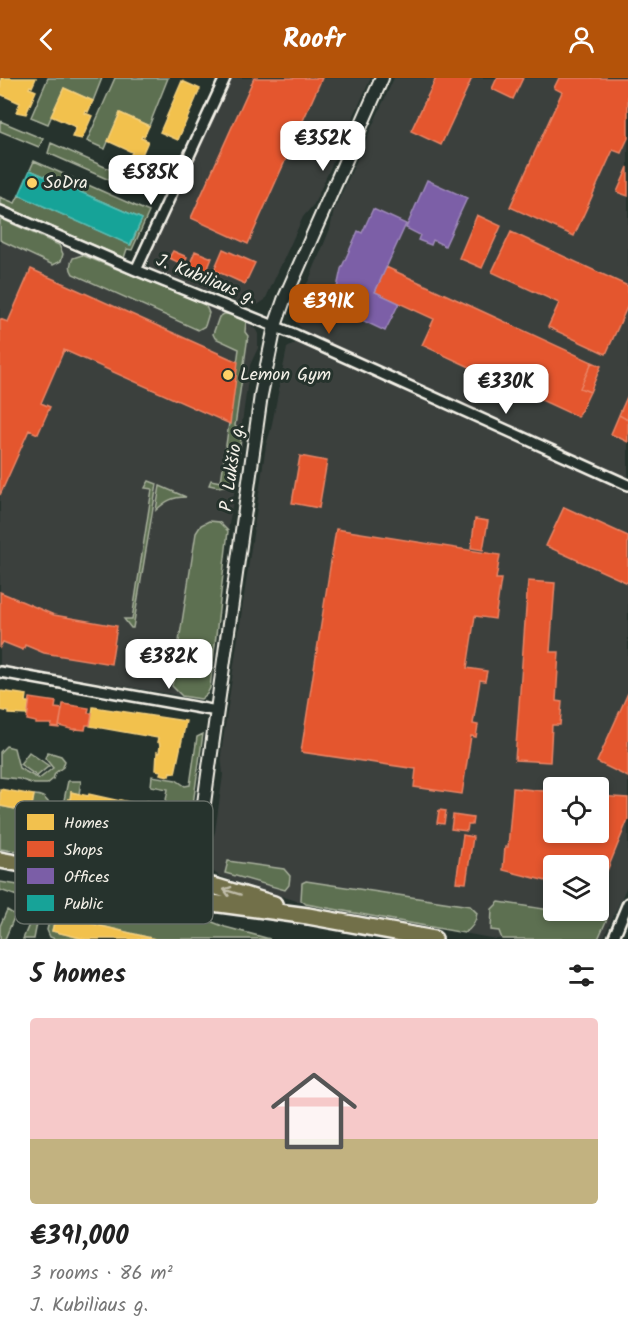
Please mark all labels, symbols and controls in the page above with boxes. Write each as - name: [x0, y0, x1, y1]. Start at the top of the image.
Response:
- text: Roofr: [283, 18, 345, 61]
- icon: back: [30, 23, 63, 56]
- icon: person: [565, 23, 598, 56]
- pin: €352K: [281, 121, 365, 172]
- text: €352K: [294, 124, 352, 156]
- pin: €585K: [109, 155, 193, 206]
- text: €585K: [123, 158, 179, 190]
- place label: SoDra: [44, 169, 88, 198]
- marker: SoDra: [25, 176, 39, 190]
- street label: J. Kubiliaus g.: [151, 247, 261, 313]
- pin: €391K: [287, 284, 371, 335]
- text: €391K: [303, 287, 355, 319]
- place label: Lemon Gym: [240, 361, 331, 390]
- pin: €330K: [464, 364, 548, 415]
- text: €330K: [478, 367, 534, 399]
- marker: Lemon Gym: [221, 368, 235, 382]
- street label: P. Lukšio g.: [212, 422, 254, 514]
- pin: €382K: [127, 639, 211, 690]
- text: €382K: [139, 642, 199, 674]
- map controls: [543, 777, 609, 921]
- button: locate: [543, 777, 609, 843]
- legend: [15, 801, 213, 924]
- text: Homes: [64, 811, 109, 836]
- text: Shops: [64, 838, 103, 863]
- button: layers: [543, 855, 609, 921]
- text: Offices: [64, 865, 110, 890]
- one-way arrow: [223, 886, 242, 897]
- text: Public: [64, 892, 104, 917]
- text: 5 homes: [30, 954, 126, 996]
- icon: filters: [565, 959, 598, 992]
- icon: home: [260, 1057, 368, 1165]
- text: €391,000: [30, 1216, 129, 1258]
- text: 3 rooms · 86 m²: [30, 1258, 173, 1290]
- text: J. Kubiliaus g.: [30, 1290, 148, 1322]

